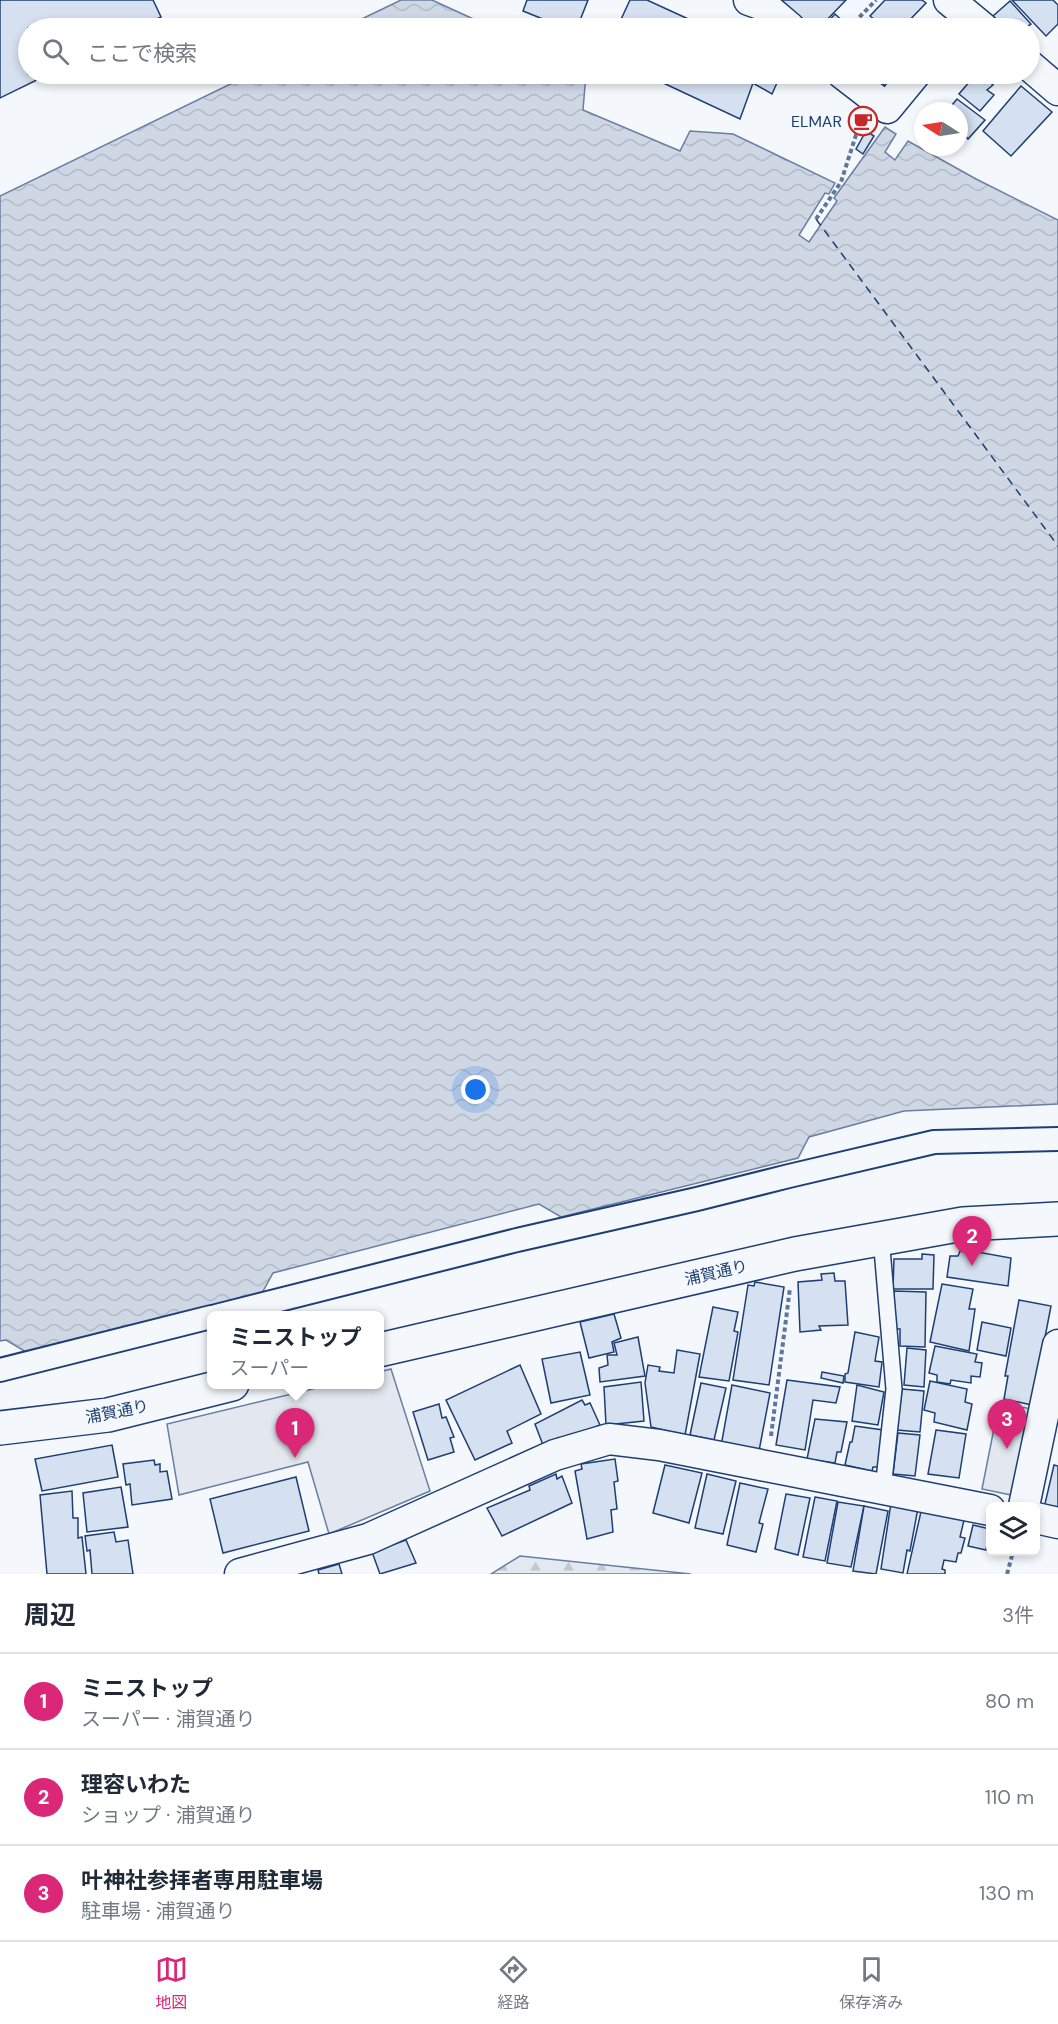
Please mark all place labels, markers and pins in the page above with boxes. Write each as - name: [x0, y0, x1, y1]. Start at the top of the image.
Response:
- cafe icon: ELMAR: [847, 105, 879, 137]
- place label: ELMAR: [791, 111, 842, 132]
- pin: 2: [952, 1216, 992, 1266]
- pin: 3: [988, 1400, 1026, 1449]
- pin: 1: [276, 1408, 314, 1458]

